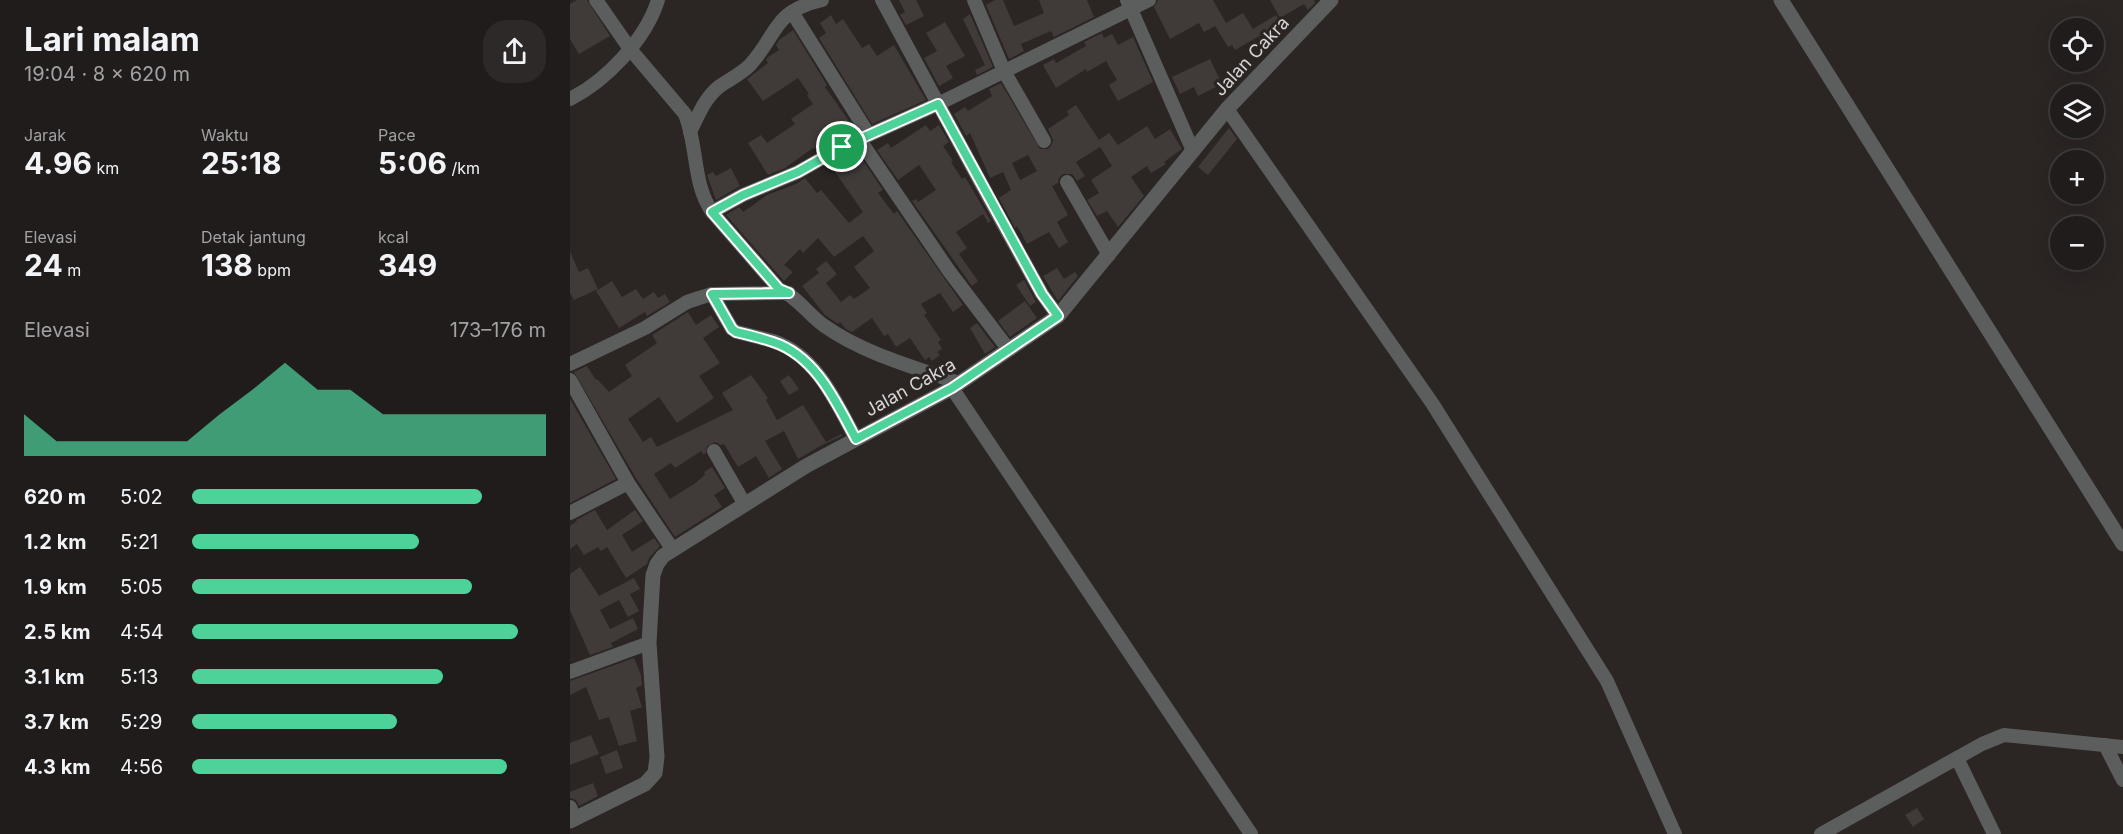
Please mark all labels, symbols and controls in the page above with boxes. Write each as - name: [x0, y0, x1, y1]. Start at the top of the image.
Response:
- street label: Jalan Cakra: [1209, 12, 1293, 100]
- map controls: [2050, 18, 2104, 270]
- button: locate: [2050, 18, 2104, 72]
- text: Lari malam: [24, 19, 200, 59]
- button: share: [483, 20, 546, 83]
- text: 19:04 · 8 × 620 m: [24, 62, 190, 86]
- button: layers: [2050, 84, 2104, 138]
- pin: [816, 121, 867, 172]
- text: Jarak: [24, 125, 66, 145]
- text: Waktu: [201, 125, 248, 145]
- text: Pace: [378, 125, 416, 145]
- icon: arrive: [825, 130, 858, 163]
- text: 4.96: [24, 145, 92, 181]
- text: 25:18: [201, 145, 282, 181]
- text: 5:06: [378, 145, 447, 181]
- button: +: [2050, 150, 2104, 204]
- text: km: [92, 158, 119, 178]
- text: /km: [447, 158, 480, 178]
- button: −: [2050, 216, 2104, 270]
- text: Elevasi: [24, 227, 77, 247]
- text: Detak jantung: [201, 227, 306, 247]
- text: kcal: [378, 227, 409, 247]
- text: 24: [24, 247, 63, 283]
- text: 138: [201, 247, 253, 283]
- text: 349: [378, 247, 437, 283]
- text: m: [63, 260, 81, 280]
- text: bpm: [253, 260, 291, 280]
- text: Elevasi: [24, 318, 90, 342]
- text: 173–176 m: [450, 318, 546, 342]
- street label: Jalan Cakra: [861, 353, 959, 421]
- text: 620 m: [24, 485, 86, 509]
- text: 5:02: [120, 485, 163, 509]
- text: 1.2 km: [24, 530, 87, 554]
- text: 5:21: [120, 530, 158, 554]
- text: 1.9 km: [24, 575, 87, 599]
- text: 5:05: [120, 575, 163, 599]
- text: 2.5 km: [24, 620, 91, 644]
- text: 4:54: [120, 620, 164, 644]
- text: 3.1 km: [24, 665, 85, 689]
- text: 5:13: [120, 665, 158, 689]
- text: 3.7 km: [24, 710, 89, 734]
- text: 5:29: [120, 710, 163, 734]
- text: 4.3 km: [24, 755, 91, 779]
- text: 4:56: [120, 755, 163, 779]

